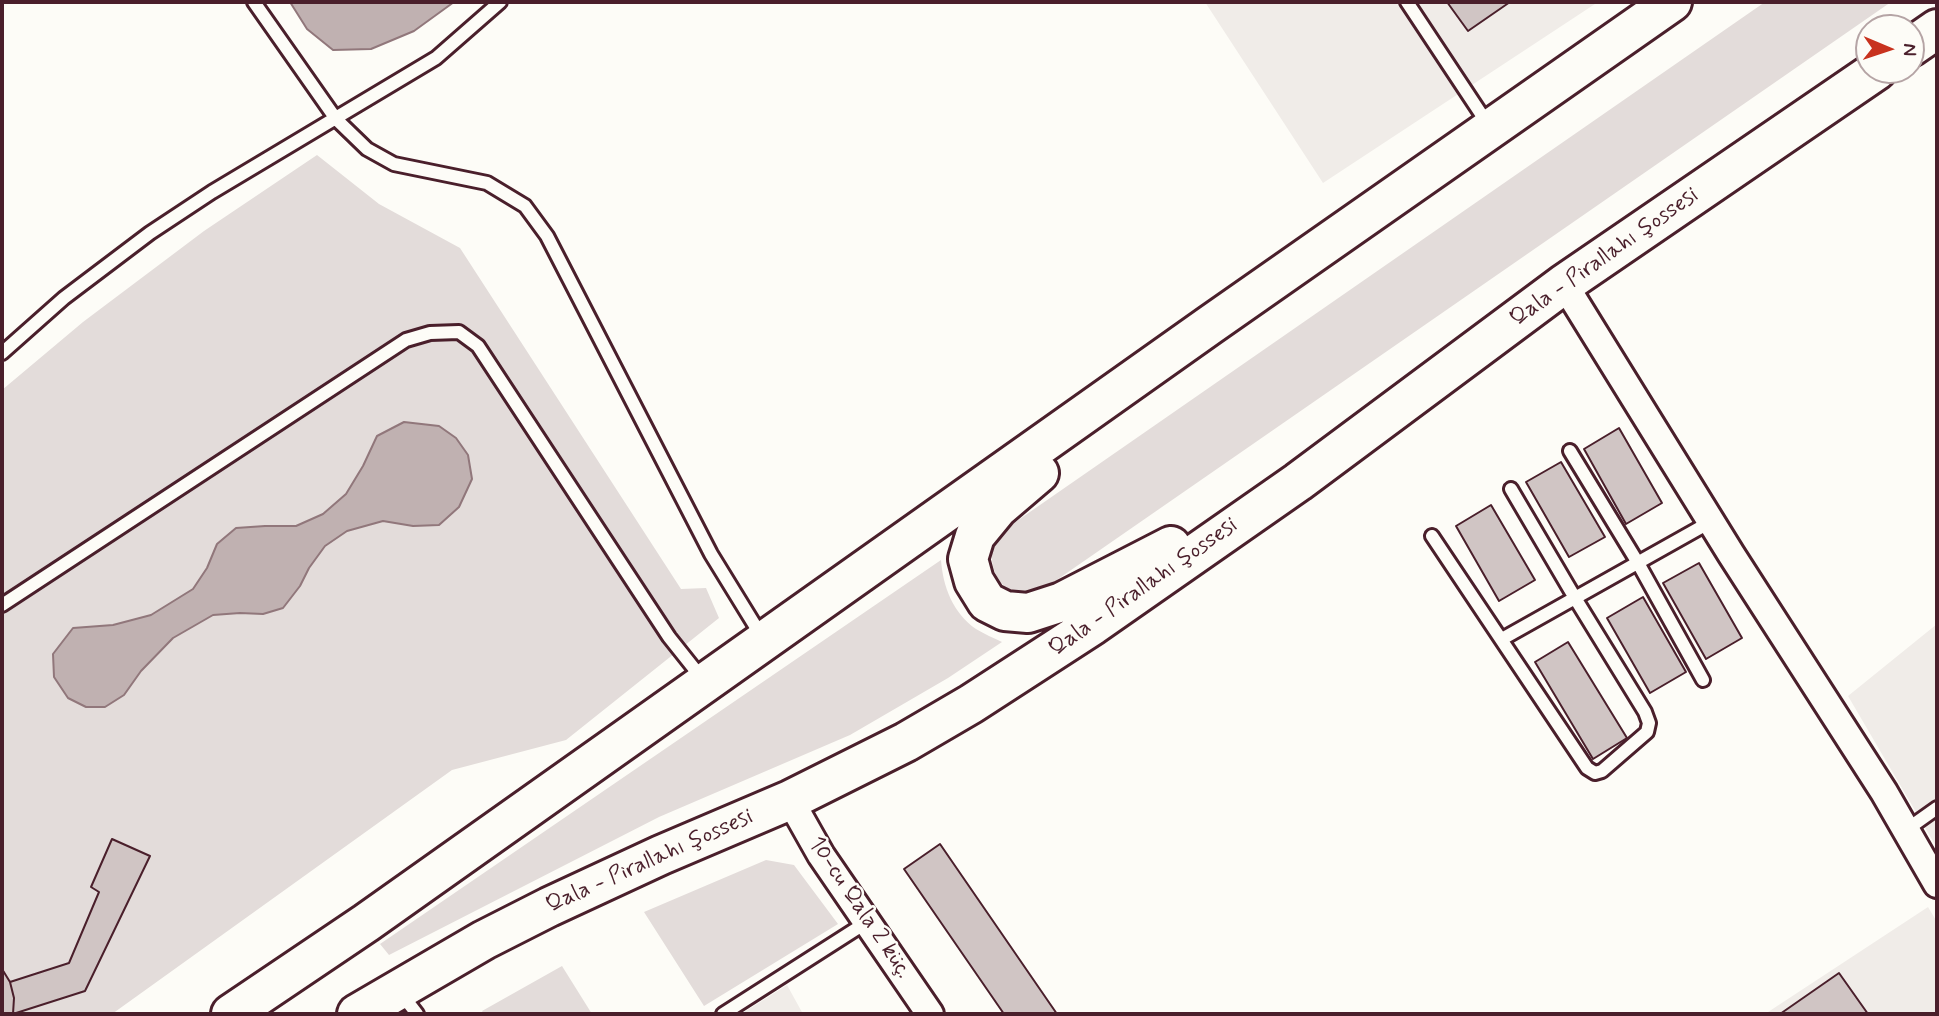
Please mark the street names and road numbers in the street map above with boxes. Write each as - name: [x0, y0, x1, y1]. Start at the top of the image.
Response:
- street label: Qala - Pirallahı şossesi: [1505, 183, 1705, 333]
- street label: Qala - Pirallahı şossesi: [1044, 513, 1244, 663]
- street label: Qala - Pirallahı şossesi: [542, 804, 758, 920]
- street label: 10-cu Qala 2 küç.: [801, 832, 917, 984]

